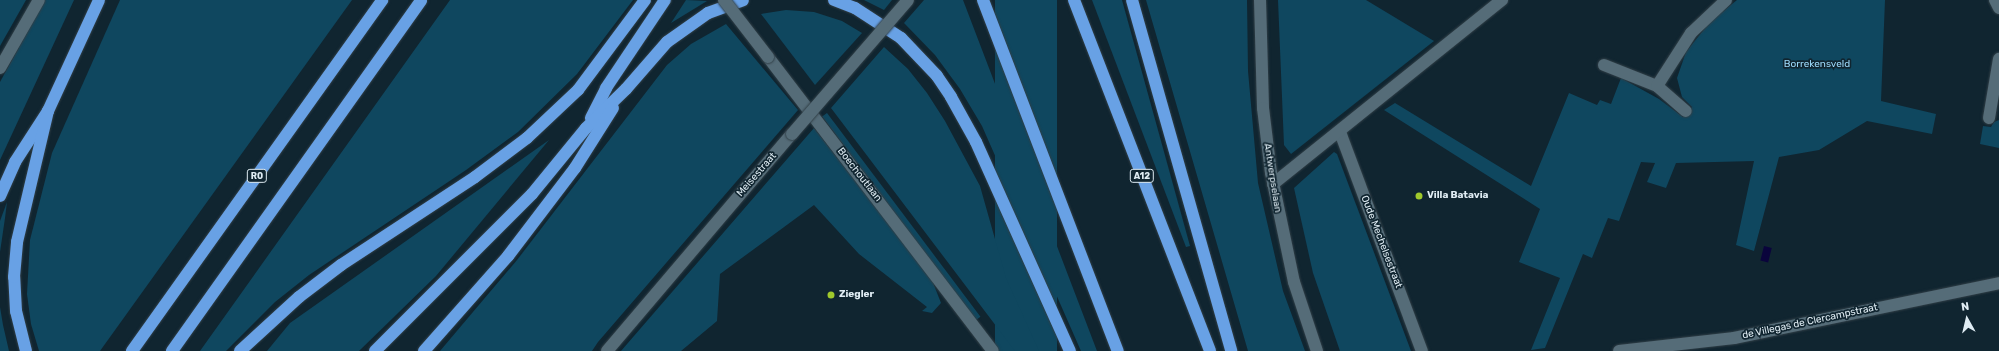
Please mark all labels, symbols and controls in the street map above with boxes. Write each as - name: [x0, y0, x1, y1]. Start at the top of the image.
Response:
- park label: Borrekensveld: [1784, 59, 1850, 71]
- street label: Antwerpselaan: [1261, 142, 1283, 214]
- street label: Boechoutlaan: [834, 146, 884, 204]
- street label: Meisestraat: [735, 151, 779, 199]
- road number: R0: [246, 169, 268, 183]
- road number: A12: [1129, 169, 1155, 183]
- place label: Villa Batavia: [1427, 190, 1488, 202]
- marker: Villa Batavia: [1414, 191, 1424, 201]
- street label: Oude Mechelsestraat: [1358, 194, 1404, 290]
- place label: Ziegler: [839, 289, 874, 301]
- marker: Ziegler: [826, 290, 836, 300]
- north arrow: [1947, 299, 1987, 339]
- text: N: [1960, 300, 1970, 314]
- street label: de Villegas de Clercampstraat: [1741, 302, 1879, 342]

